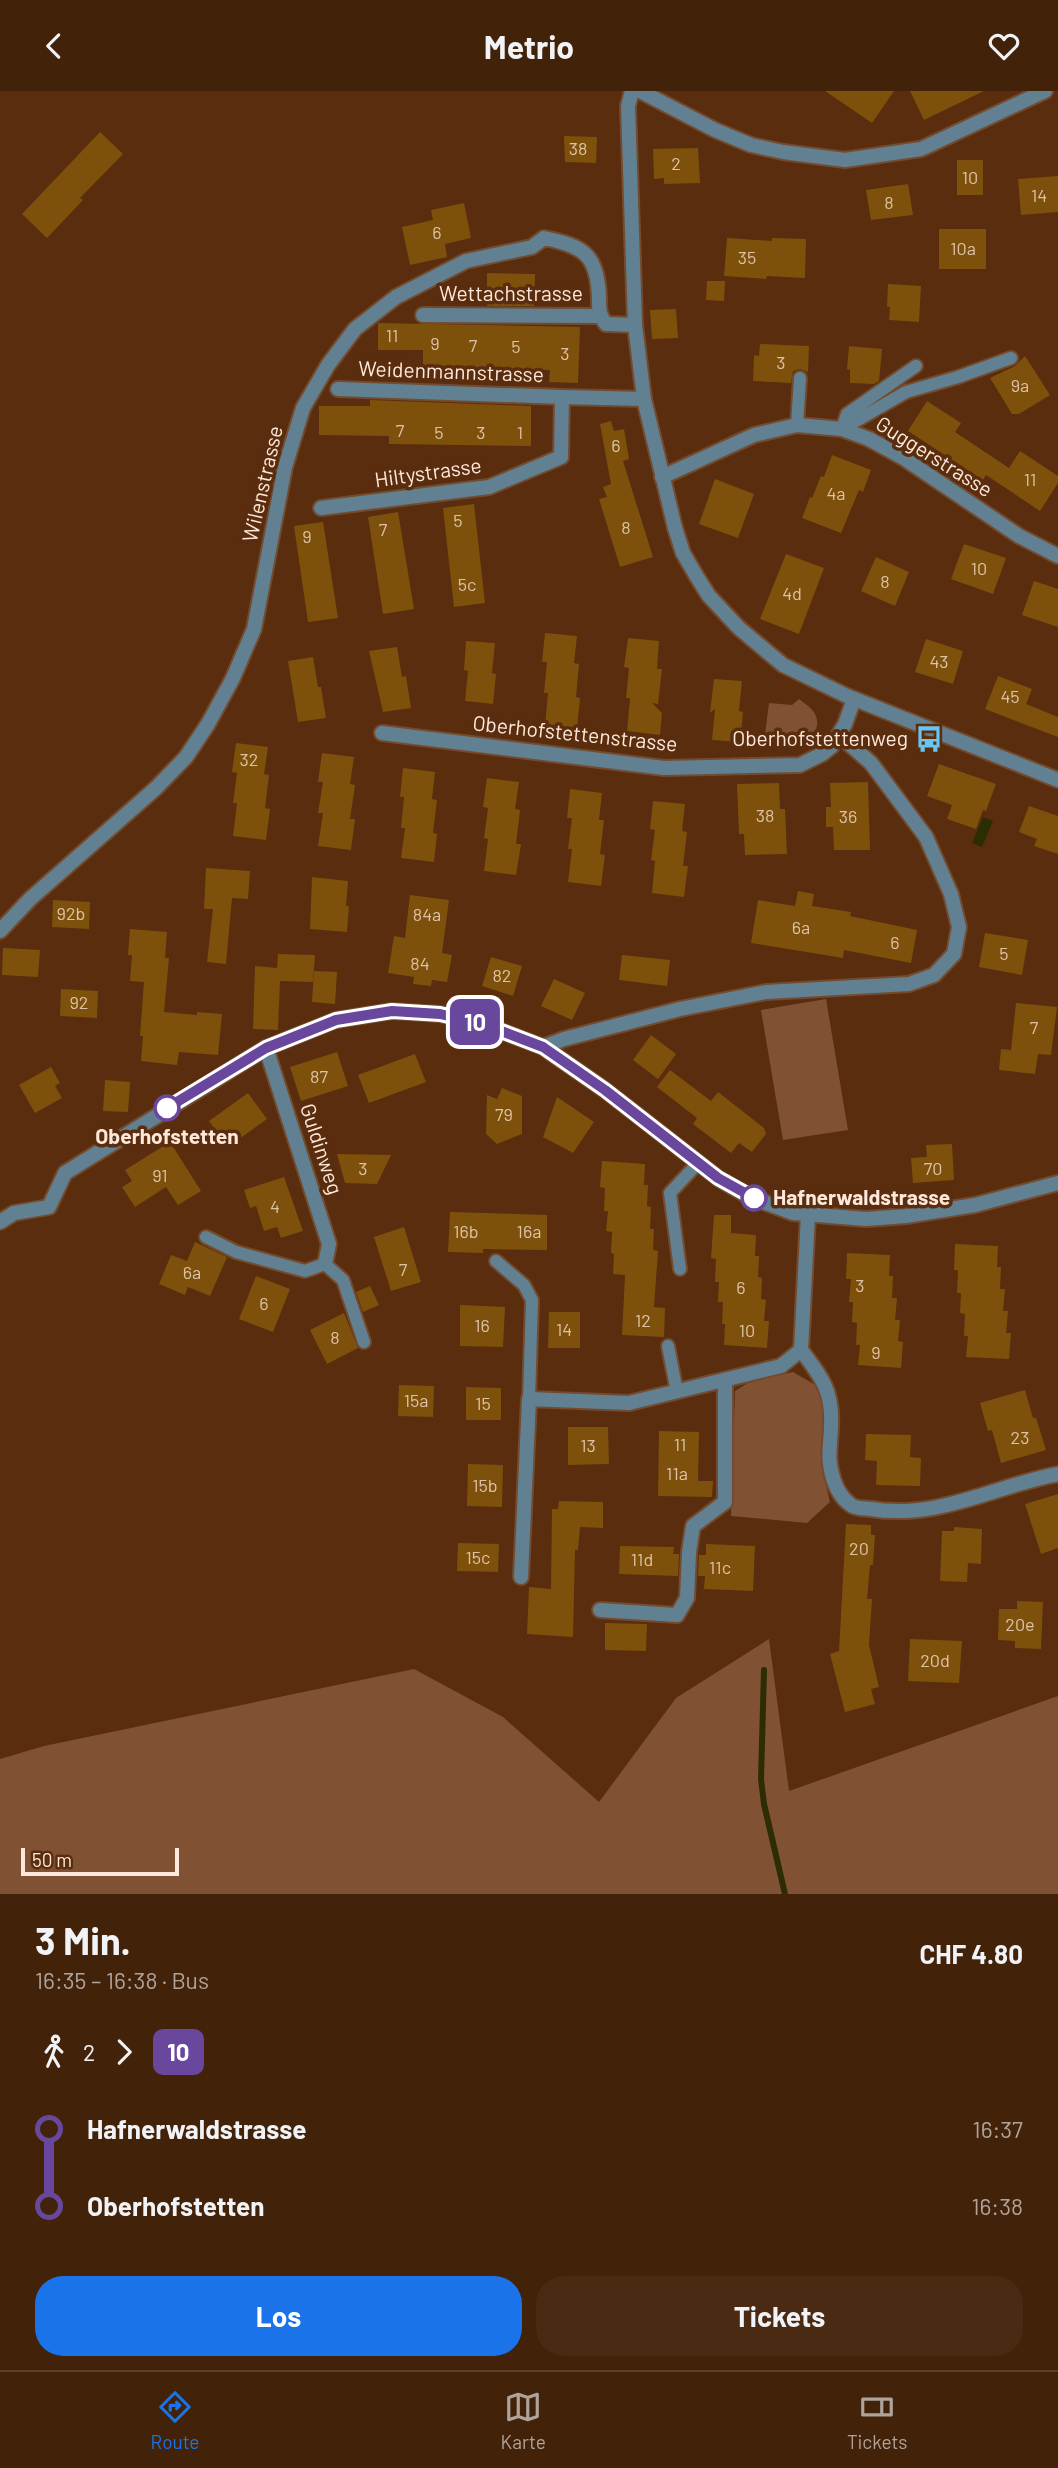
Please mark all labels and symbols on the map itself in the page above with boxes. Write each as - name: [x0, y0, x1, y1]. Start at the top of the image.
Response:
- house number: 38: [569, 137, 587, 159]
- house number: 2: [671, 152, 681, 174]
- house number: 10: [962, 166, 978, 188]
- house number: 14: [1031, 184, 1047, 206]
- house number: 8: [884, 191, 894, 213]
- house number: 6: [432, 221, 442, 243]
- house number: 10a: [950, 237, 976, 259]
- house number: 35: [738, 246, 756, 268]
- street label: Wettachstrasse: [439, 280, 583, 305]
- house number: 11: [386, 324, 398, 346]
- house number: 9: [430, 332, 440, 354]
- house number: 7: [469, 334, 478, 356]
- house number: 5: [511, 335, 521, 357]
- house number: 3: [560, 342, 570, 364]
- house number: 3: [776, 351, 786, 373]
- street label: Weidenmannstrasse: [358, 355, 544, 386]
- house number: 9a: [1011, 374, 1029, 396]
- street label: Guggerstrasse: [872, 410, 998, 501]
- house number: 7: [396, 419, 405, 441]
- house number: 5: [434, 421, 444, 443]
- house number: 3: [476, 421, 486, 443]
- house number: 1: [517, 421, 523, 443]
- street label: Wilenstrasse: [236, 423, 287, 544]
- house number: 6: [611, 434, 621, 456]
- street label: Hiltystrasse: [373, 452, 483, 491]
- house number: 11: [1024, 468, 1036, 490]
- house number: 4a: [826, 482, 846, 504]
- house number: 5: [453, 509, 463, 531]
- house number: 8: [621, 516, 631, 538]
- house number: 7: [379, 518, 388, 540]
- house number: 9: [302, 525, 312, 547]
- house number: 10: [971, 557, 987, 579]
- house number: 8: [880, 570, 890, 592]
- house number: 5c: [458, 573, 476, 595]
- house number: 4d: [782, 582, 802, 604]
- house number: 43: [929, 650, 949, 672]
- house number: 45: [1000, 685, 1020, 707]
- street label: Oberhofstettenstrasse: [471, 709, 679, 756]
- bus stop icon: Oberhofstettenweg: [914, 724, 944, 754]
- place label: Oberhofstettenweg: [732, 725, 908, 750]
- house number: 32: [240, 748, 258, 770]
- house number: 38: [756, 804, 774, 826]
- house number: 36: [839, 805, 857, 827]
- house number: 92b: [57, 902, 85, 924]
- house number: 84a: [413, 903, 441, 925]
- house number: 6a: [792, 916, 810, 938]
- house number: 6: [890, 931, 900, 953]
- house number: 5: [999, 942, 1009, 964]
- house number: 84: [410, 952, 430, 974]
- house number: 82: [492, 964, 512, 986]
- house number: 92: [69, 991, 89, 1013]
- line badge: 10: [444, 999, 506, 1045]
- house number: 7: [1030, 1016, 1039, 1038]
- house number: 87: [310, 1065, 328, 1087]
- marker: Oberhofstetten: [154, 1095, 180, 1121]
- street label: Guldinweg: [296, 1100, 349, 1197]
- house number: 79: [495, 1103, 513, 1125]
- place label: Oberhofstetten: [95, 1123, 239, 1148]
- house number: 3: [358, 1157, 368, 1179]
- house number: 70: [924, 1157, 942, 1179]
- house number: 91: [152, 1164, 168, 1186]
- place label: Hafnerwaldstrasse: [773, 1184, 950, 1209]
- marker: Hafnerwaldstrasse: [741, 1185, 767, 1211]
- house number: 4: [270, 1195, 280, 1217]
- house number: 16b: [453, 1220, 479, 1242]
- house number: 16a: [517, 1220, 541, 1242]
- house number: 7: [399, 1258, 408, 1280]
- house number: 6a: [183, 1261, 201, 1283]
- house number: 3: [855, 1274, 865, 1296]
- house number: 6: [736, 1276, 746, 1298]
- house number: 6: [259, 1292, 269, 1314]
- house number: 12: [635, 1309, 651, 1331]
- house number: 16: [474, 1314, 490, 1336]
- house number: 14: [556, 1318, 572, 1340]
- house number: 10: [739, 1319, 755, 1341]
- house number: 8: [330, 1326, 340, 1348]
- house number: 9: [871, 1341, 881, 1363]
- house number: 15a: [404, 1389, 428, 1411]
- house number: 15: [475, 1392, 491, 1414]
- house number: 23: [1011, 1426, 1029, 1448]
- house number: 11: [674, 1433, 686, 1455]
- house number: 13: [580, 1434, 596, 1456]
- house number: 11a: [666, 1462, 688, 1484]
- house number: 15b: [472, 1474, 498, 1496]
- house number: 20: [849, 1537, 869, 1559]
- house number: 15c: [466, 1546, 490, 1568]
- house number: 11d: [631, 1548, 653, 1570]
- house number: 11c: [709, 1556, 731, 1578]
- house number: 20e: [1005, 1613, 1035, 1635]
- house number: 20d: [920, 1649, 950, 1671]
- scale bar: [21, 1845, 178, 1877]

